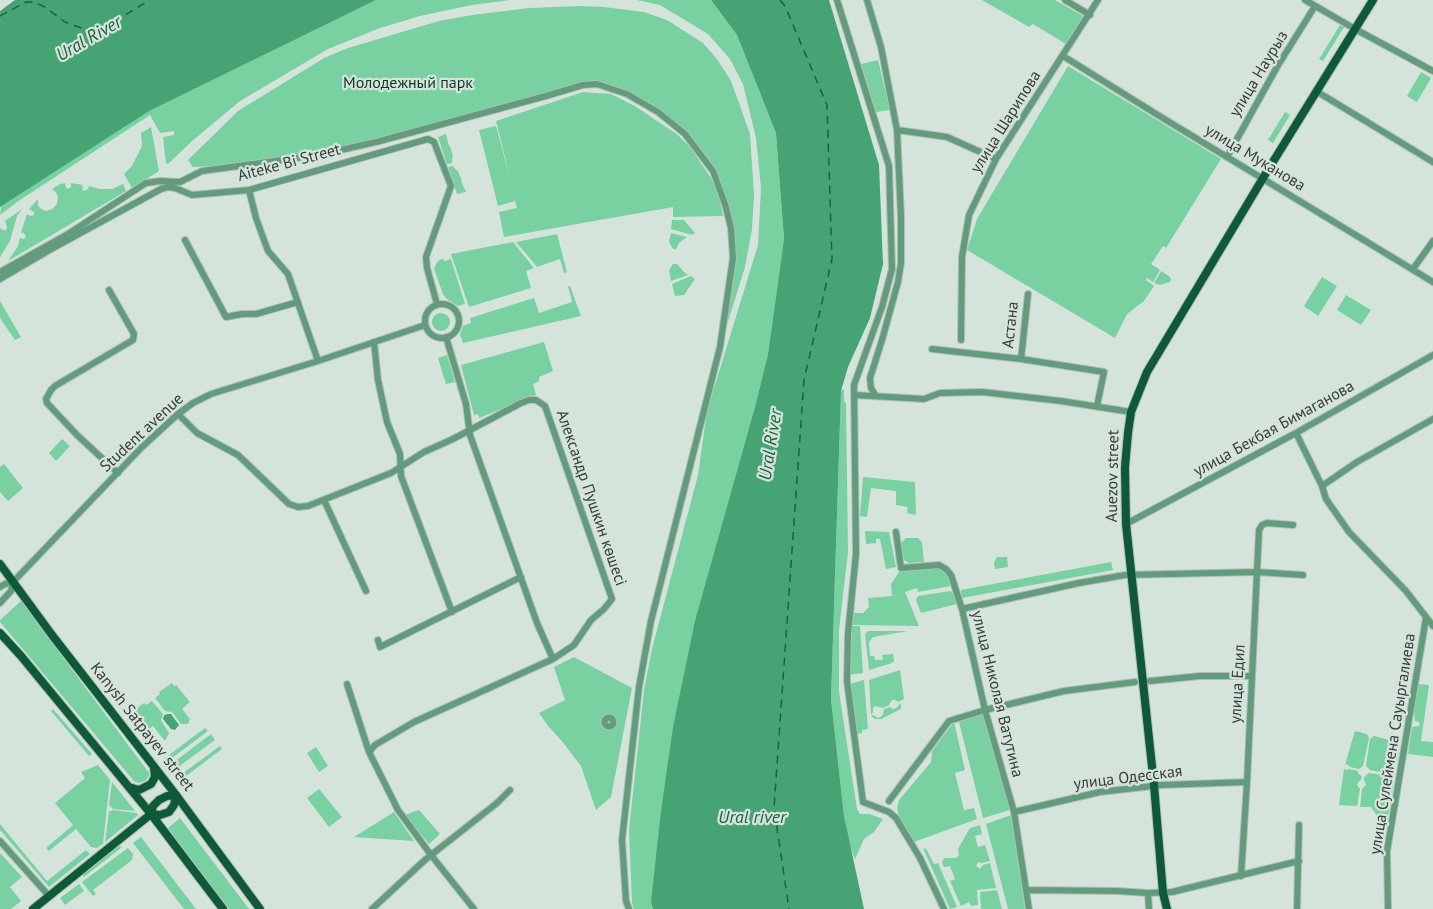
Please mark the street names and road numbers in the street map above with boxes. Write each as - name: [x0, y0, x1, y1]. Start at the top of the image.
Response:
- street label: улица Наурыз: [1226, 27, 1292, 121]
- street label: улица Шарипова: [967, 67, 1045, 177]
- street label: улица Муканова: [1201, 120, 1309, 196]
- street label: Aiteke Bi Street: [235, 140, 343, 186]
- street label: Астана: [999, 301, 1023, 349]
- street label: улица Бекбая Бимаганова: [1190, 377, 1358, 481]
- street label: Student avenue: [96, 390, 188, 476]
- street label: Александр Пушкин көшесі: [552, 408, 630, 588]
- street label: Auezov street: [1103, 430, 1123, 522]
- street label: улица Николая Ватутина: [967, 609, 1027, 779]
- street label: улица Сулеймена Сауыргалиева: [1366, 632, 1420, 856]
- street label: улица Едил: [1226, 644, 1250, 724]
- street label: Kanysh Satpayev street: [86, 659, 198, 795]
- street label: улица Одесская: [1073, 762, 1183, 794]

